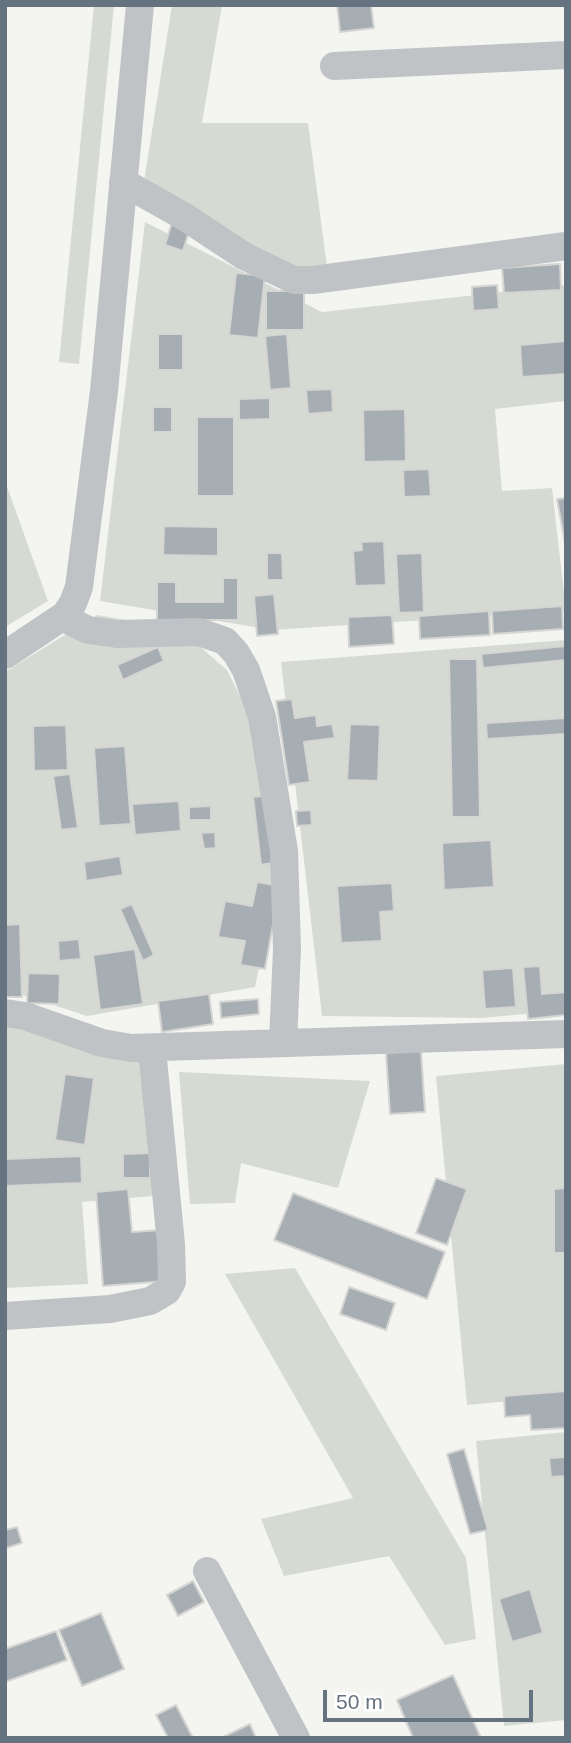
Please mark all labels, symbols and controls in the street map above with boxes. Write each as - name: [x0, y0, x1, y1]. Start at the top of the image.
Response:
- scale bar: [326, 1676, 536, 1720]
- text: 50 m: [336, 1690, 383, 1713]

